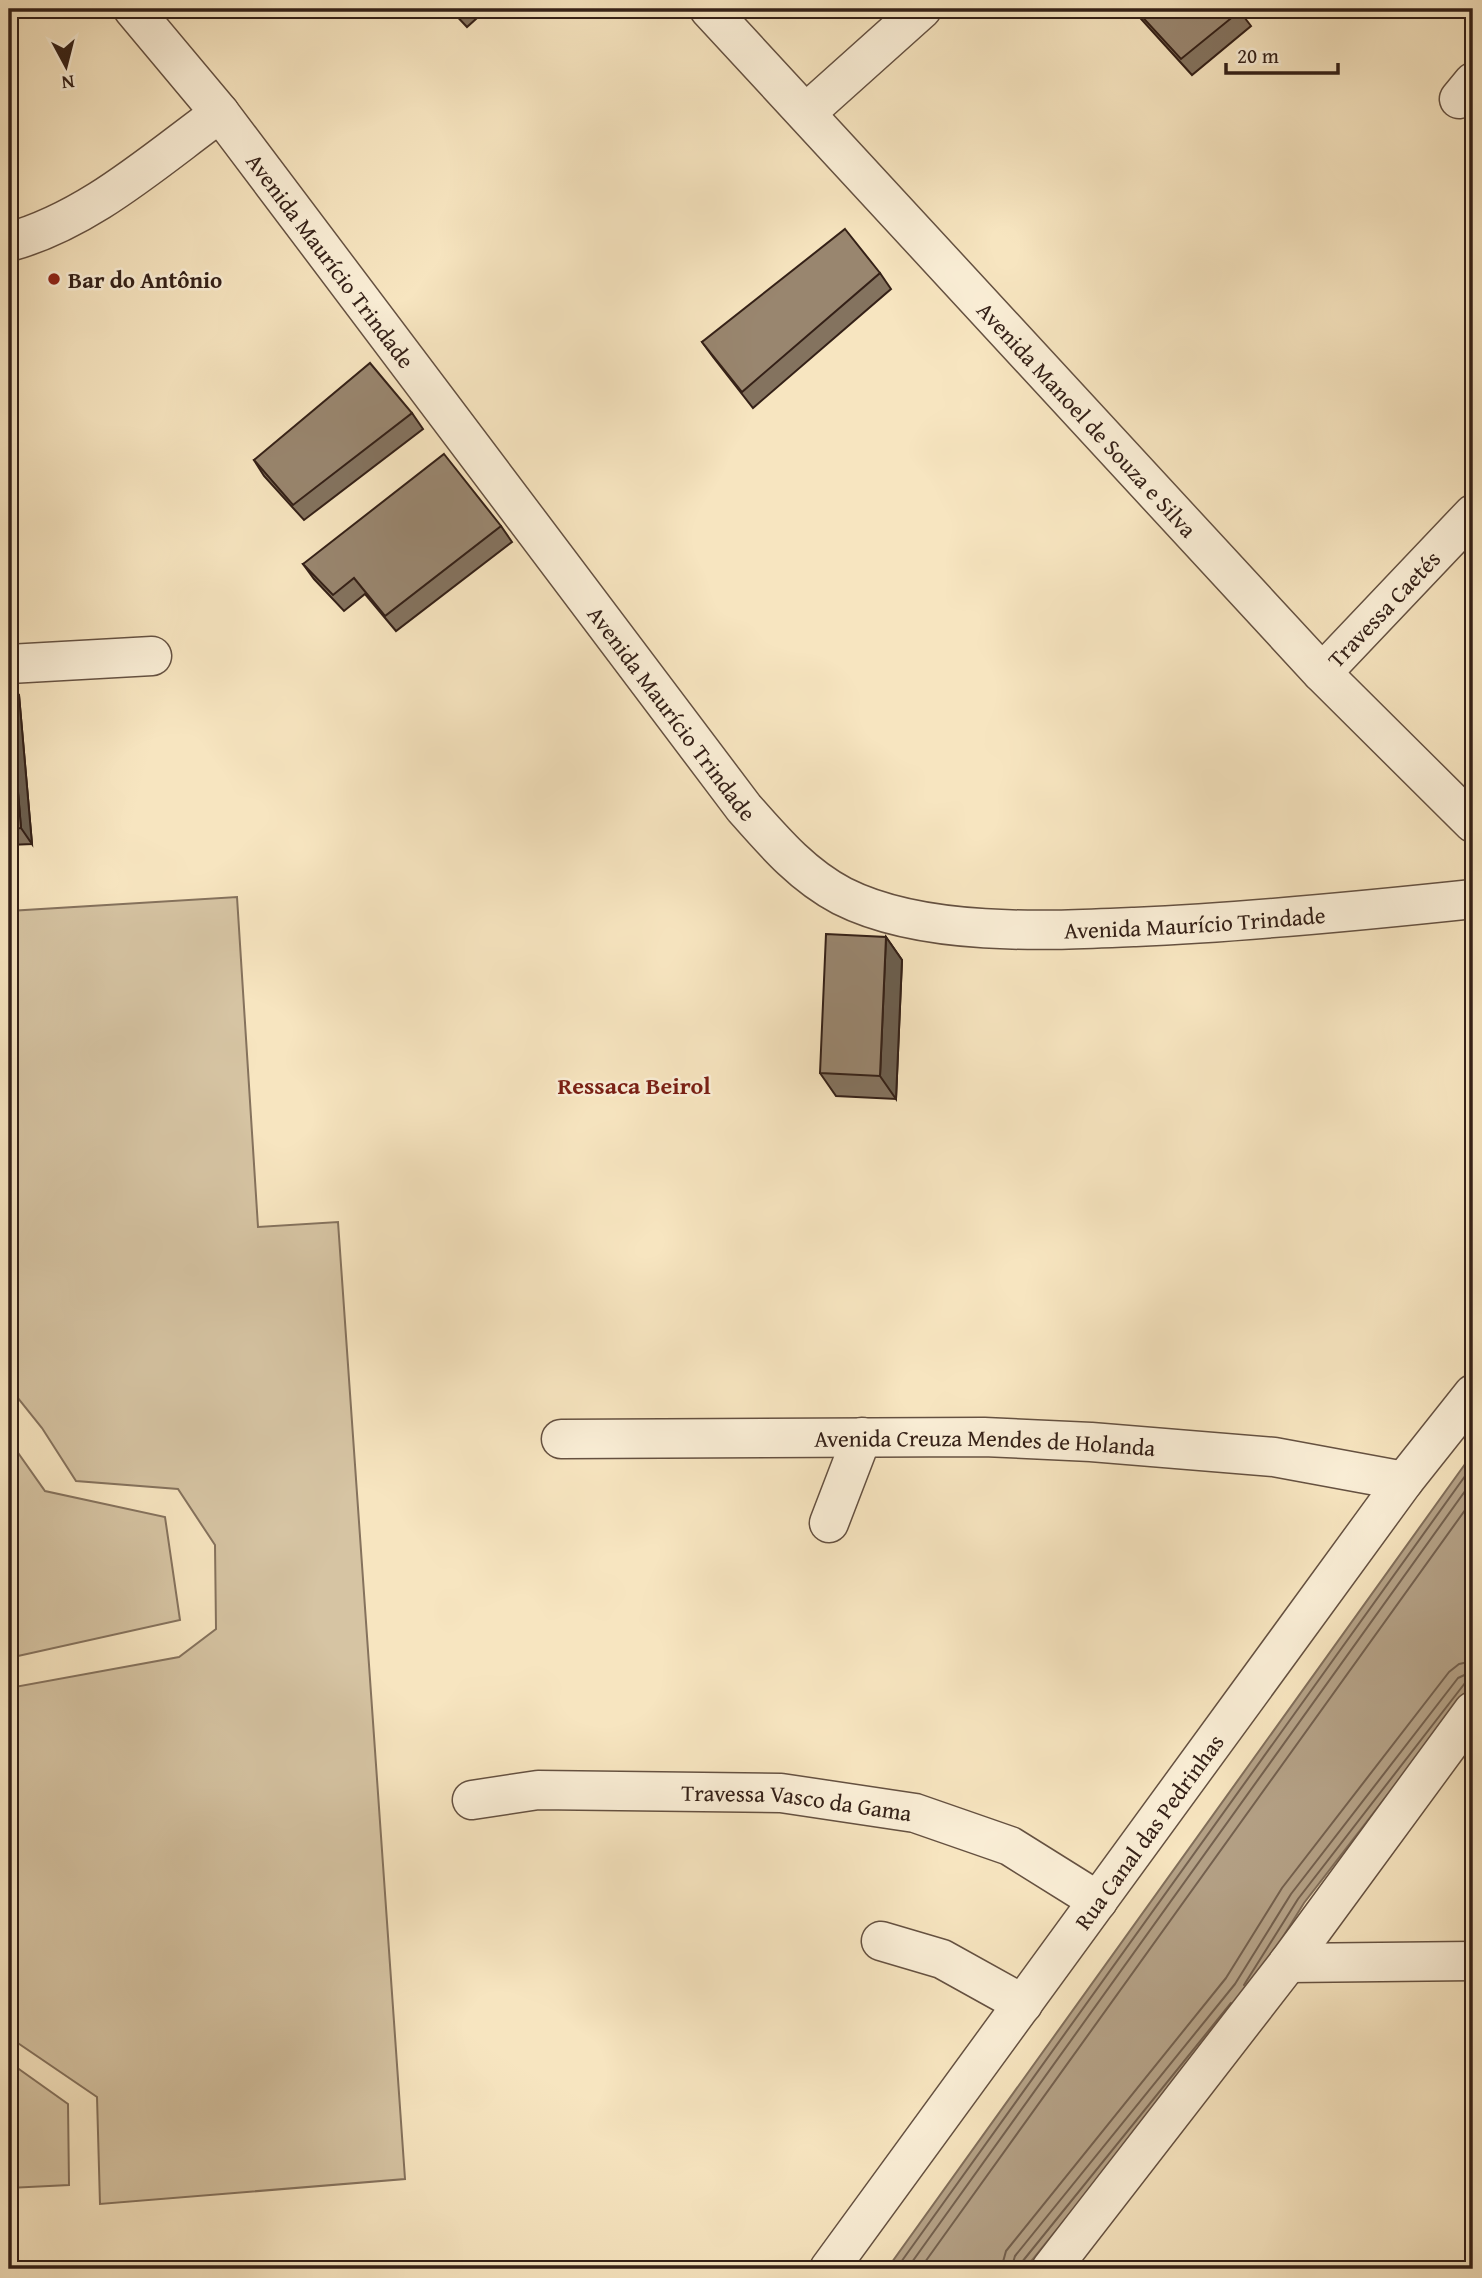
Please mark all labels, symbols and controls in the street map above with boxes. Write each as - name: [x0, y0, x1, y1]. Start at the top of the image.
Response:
- north arrow: [32, 32, 102, 102]
- scale bar: [1226, 32, 1338, 76]
- text: 20 m: [1237, 40, 1279, 71]
- text: N: [60, 68, 76, 98]
- street label: Avenida Maurício Trindade: [239, 146, 423, 375]
- place label: Bar do Antônio: [68, 263, 222, 296]
- marker: Bar do Antônio: [46, 271, 62, 287]
- street label: Avenida Manoel de Souza e Silva: [970, 294, 1205, 544]
- street label: Travessa Caetés: [1319, 542, 1447, 675]
- street label: Avenida Maurício Trindade: [580, 599, 764, 828]
- street label: Avenida Maurício Trindade: [1064, 897, 1327, 946]
- district label: Ressaca Beirol: [557, 1068, 711, 1103]
- street label: Avenida Creuza Mendes de Holanda: [814, 1420, 1157, 1464]
- street label: Rua Canal das Pedrinhas: [1066, 1727, 1231, 1936]
- street label: Travessa Vasco da Gama: [681, 1775, 914, 1829]

